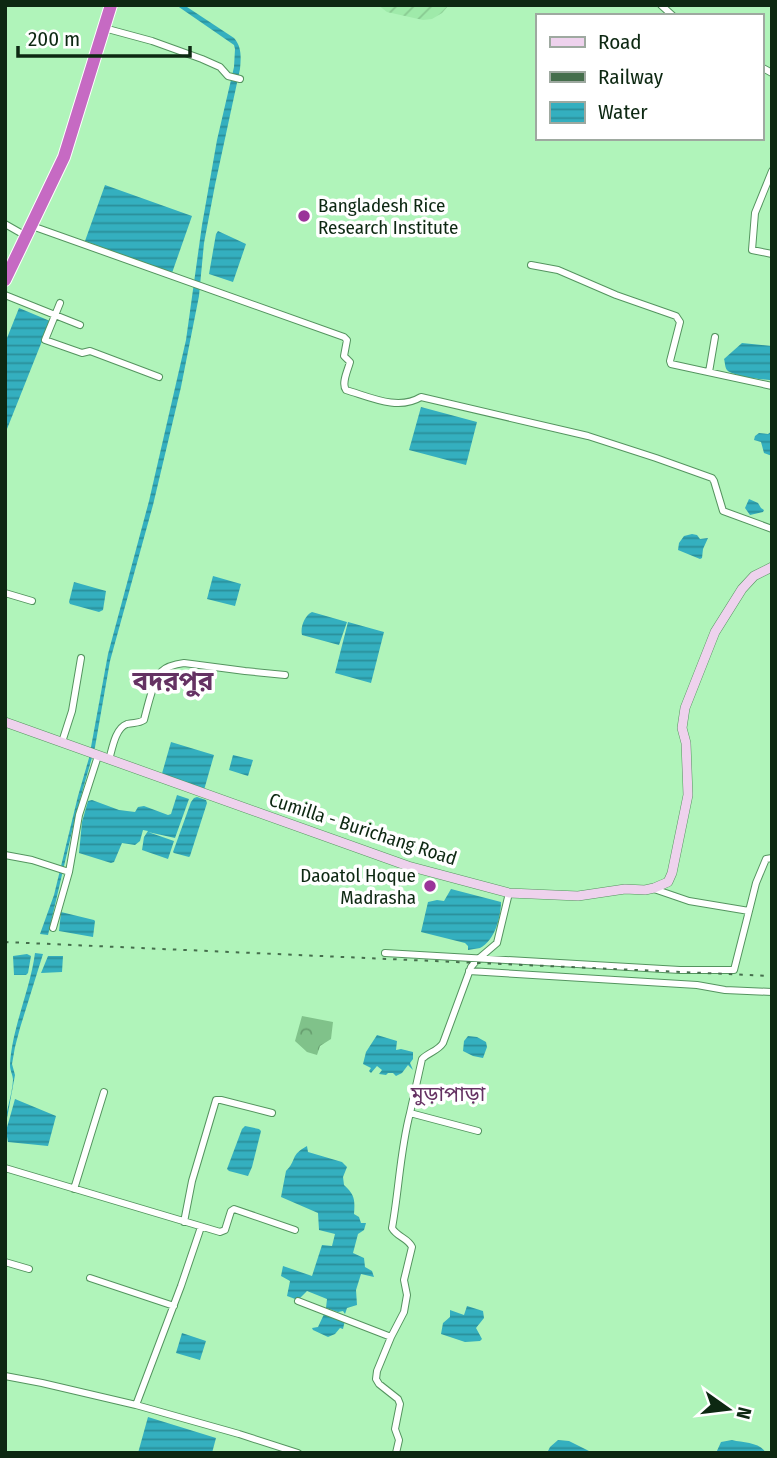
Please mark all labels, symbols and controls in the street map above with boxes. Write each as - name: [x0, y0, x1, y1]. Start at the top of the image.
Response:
- scale bar: [18, 14, 189, 58]
- legend: [536, 14, 763, 140]
- text: 200 m: [28, 26, 80, 52]
- text: Road: [598, 29, 642, 55]
- text: Railway: [598, 64, 664, 90]
- text: Water: [598, 99, 648, 125]
- place label: Bangladesh Rice Research Institute: [318, 194, 458, 239]
- marker: Bangladesh Rice Research Institute: [296, 208, 312, 224]
- district label: বদরপুর: [132, 666, 214, 698]
- street label: Cumilla - Burichang Road: [266, 788, 460, 870]
- place label: Daoatol Hoque Madrasha: [300, 864, 416, 909]
- marker: Daoatol Hoque Madrasha: [422, 878, 438, 894]
- district label: মুড়াপাড়া: [410, 1081, 486, 1107]
- north arrow: [693, 1374, 763, 1444]
- text: N: [731, 1405, 757, 1421]

